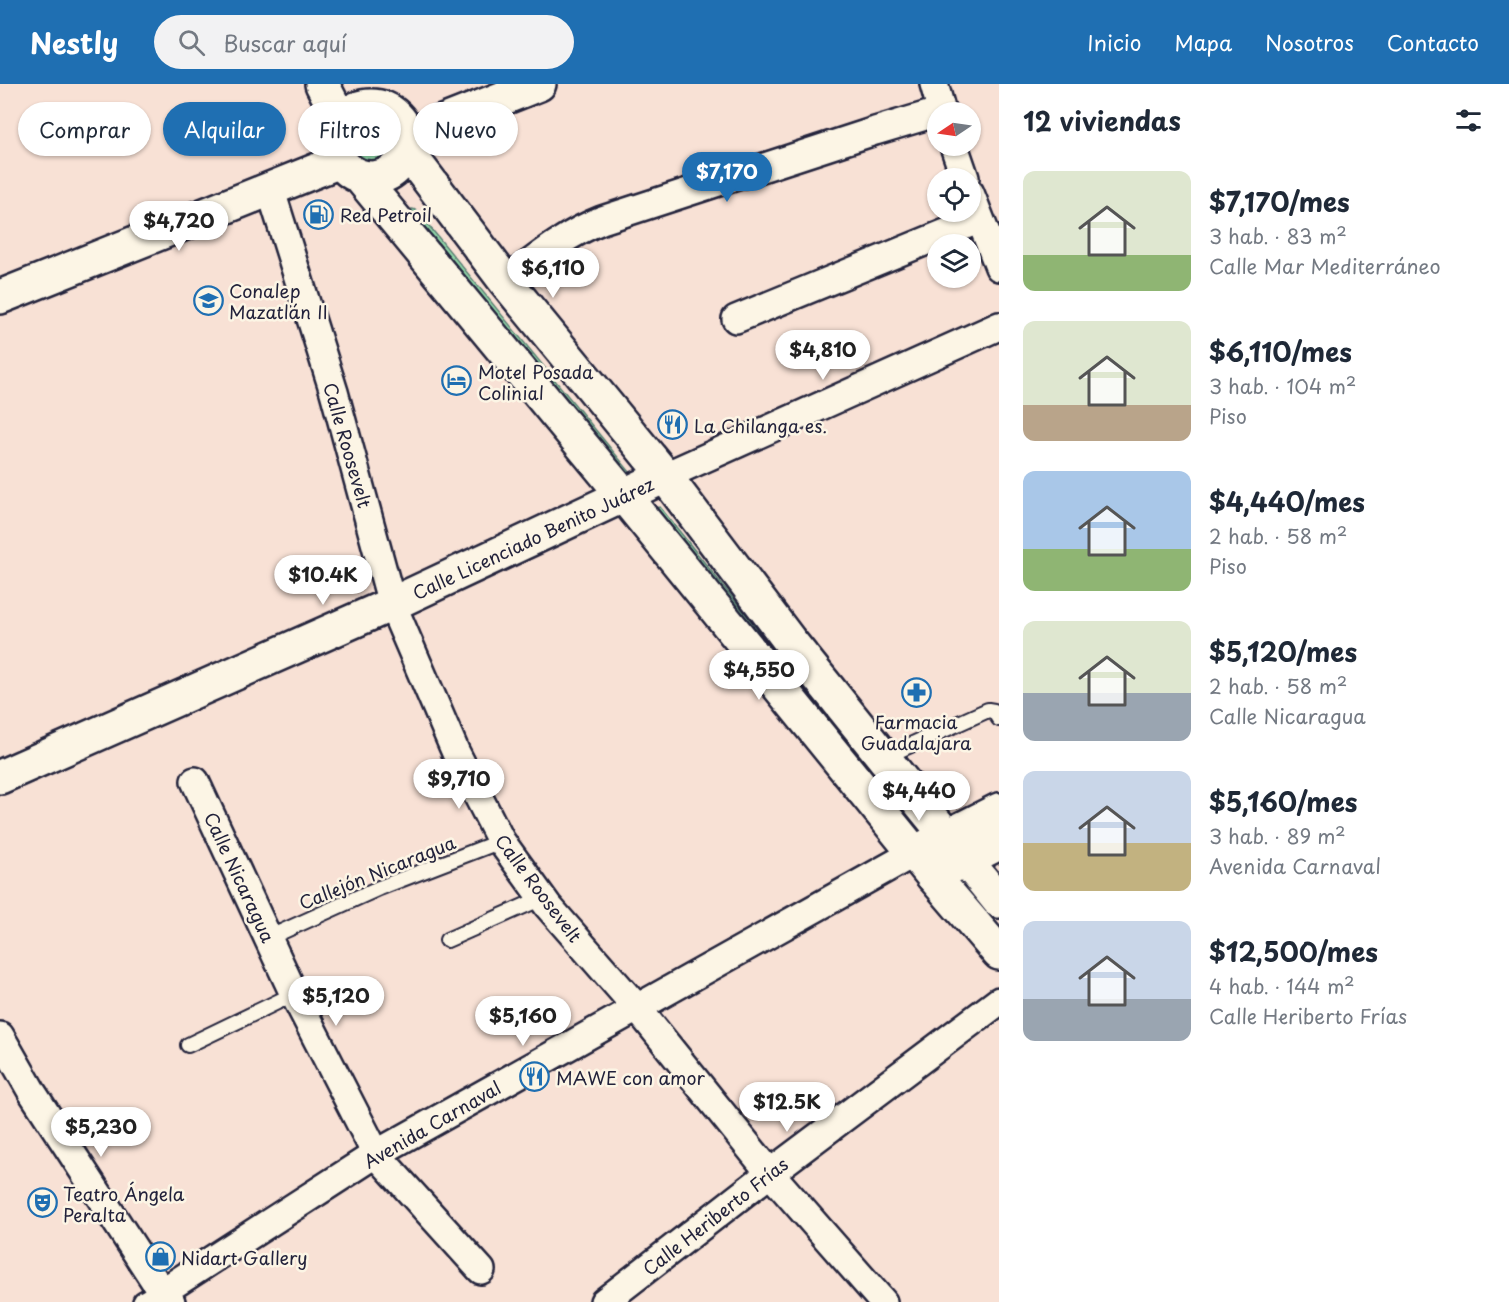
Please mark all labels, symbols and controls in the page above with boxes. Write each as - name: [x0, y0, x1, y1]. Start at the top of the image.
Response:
- search box: [154, 15, 574, 69]
- text: Nestly: [30, 21, 118, 64]
- icon: search: [175, 26, 208, 59]
- text: Buscar aquí: [223, 26, 347, 59]
- text: Inicio: [1087, 26, 1141, 58]
- text: Mapa: [1174, 26, 1232, 58]
- text: Nosotros: [1265, 26, 1354, 58]
- text: Contacto: [1387, 26, 1479, 58]
- text: 12 viviendas: [1023, 101, 1181, 140]
- chip: Comprar: [18, 102, 151, 156]
- chip: Alquilar: [163, 102, 286, 156]
- chip: Filtros: [298, 102, 401, 156]
- chip: Nuevo: [413, 102, 518, 156]
- north arrow: [927, 102, 981, 156]
- map controls: [927, 102, 981, 288]
- icon: filters: [1452, 104, 1485, 137]
- pin: $7,170: [678, 152, 776, 203]
- text: $7,170: [696, 156, 758, 186]
- button: locate: [927, 168, 981, 222]
- text: $7,170/mes: [1209, 182, 1350, 221]
- icon: home: [1071, 195, 1143, 267]
- fuel station icon: Red Petroil: [303, 198, 335, 230]
- pin: $4,720: [130, 201, 228, 252]
- place label: Red Petroil: [340, 201, 432, 228]
- text: $4,720: [143, 205, 215, 235]
- text: 3 hab. · 83 m²: [1209, 221, 1347, 251]
- button: layers: [927, 234, 981, 288]
- pin: $6,110: [504, 248, 602, 299]
- text: Calle Mar Mediterráneo: [1209, 251, 1441, 281]
- text: $6,110: [521, 252, 585, 282]
- place label: Conalep Mazatlán II: [229, 277, 328, 325]
- school or university icon: Conalep Mazatlán II: [192, 284, 224, 316]
- pin: $4,810: [774, 330, 872, 381]
- text: $6,110/mes: [1209, 332, 1352, 371]
- text: $4,810: [789, 334, 857, 364]
- icon: home: [1071, 345, 1143, 417]
- place label: Motel Posada Colinial: [478, 358, 594, 406]
- hotel icon: Motel Posada Colinial: [441, 365, 473, 397]
- text: 3 hab. · 104 m²: [1209, 371, 1356, 401]
- street label: Calle Roosevelt: [317, 379, 379, 511]
- text: Piso: [1209, 401, 1247, 431]
- restaurant icon: La Chilanga es.: [657, 409, 689, 441]
- place label: La Chilanga es.: [694, 412, 827, 439]
- street label: Calle Licenciado Benito Juárez: [408, 470, 659, 606]
- text: $4,440/mes: [1209, 482, 1365, 521]
- icon: home: [1071, 495, 1143, 567]
- text: 2 hab. · 58 m²: [1209, 521, 1347, 551]
- text: Piso: [1209, 551, 1247, 581]
- pin: $10.4K: [274, 555, 372, 606]
- text: $10.4K: [288, 559, 358, 589]
- text: $5,120/mes: [1209, 632, 1357, 671]
- icon: home: [1071, 645, 1143, 717]
- pin: $4,550: [710, 650, 808, 701]
- text: $4,550: [723, 654, 795, 684]
- text: 2 hab. · 58 m²: [1209, 671, 1347, 701]
- pharmacy icon: Farmacia Guadalajara: [900, 676, 932, 708]
- text: Calle Nicaragua: [1209, 701, 1366, 731]
- place label: Farmacia Guadalajara: [861, 708, 972, 756]
- pin: $9,710: [410, 759, 508, 810]
- text: $9,710: [427, 763, 491, 793]
- pin: $4,440: [870, 771, 968, 822]
- text: $4,440: [882, 775, 956, 805]
- text: $5,160/mes: [1209, 782, 1357, 821]
- icon: home: [1071, 795, 1143, 867]
- street label: Calle Nicaragua: [198, 807, 282, 947]
- text: 3 hab. · 89 m²: [1209, 821, 1346, 851]
- street label: Callejón Nicaragua: [295, 828, 460, 916]
- street label: Calle Roosevelt: [489, 828, 589, 948]
- text: Avenida Carnaval: [1209, 851, 1381, 881]
- text: $12,500/mes: [1209, 932, 1378, 971]
- icon: home: [1071, 945, 1143, 1017]
- text: 4 hab. · 144 m²: [1209, 971, 1355, 1001]
- pin: $5,120: [287, 976, 385, 1027]
- text: $5,120: [302, 980, 370, 1010]
- pin: $5,160: [474, 996, 572, 1047]
- text: $5,160: [489, 1000, 557, 1030]
- text: Calle Heriberto Frías: [1209, 1001, 1407, 1031]
- restaurant icon: MAWE con amor: [519, 1061, 551, 1093]
- place label: MAWE con amor: [556, 1064, 705, 1091]
- street label: Avenida Carnaval: [358, 1074, 506, 1174]
- pin: $12.5K: [738, 1082, 836, 1133]
- text: $12.5K: [753, 1086, 821, 1116]
- pin: $5,230: [52, 1107, 150, 1158]
- text: $5,230: [65, 1111, 137, 1141]
- street label: Calle Heriberto Frías: [636, 1150, 794, 1282]
- place label: Teatro Ángela Peralta: [63, 1180, 185, 1228]
- theatre icon: Teatro Ángela Peralta: [26, 1187, 58, 1219]
- shop icon: Nidart Gallery: [144, 1241, 176, 1273]
- place label: Nidart Gallery: [181, 1244, 308, 1271]

